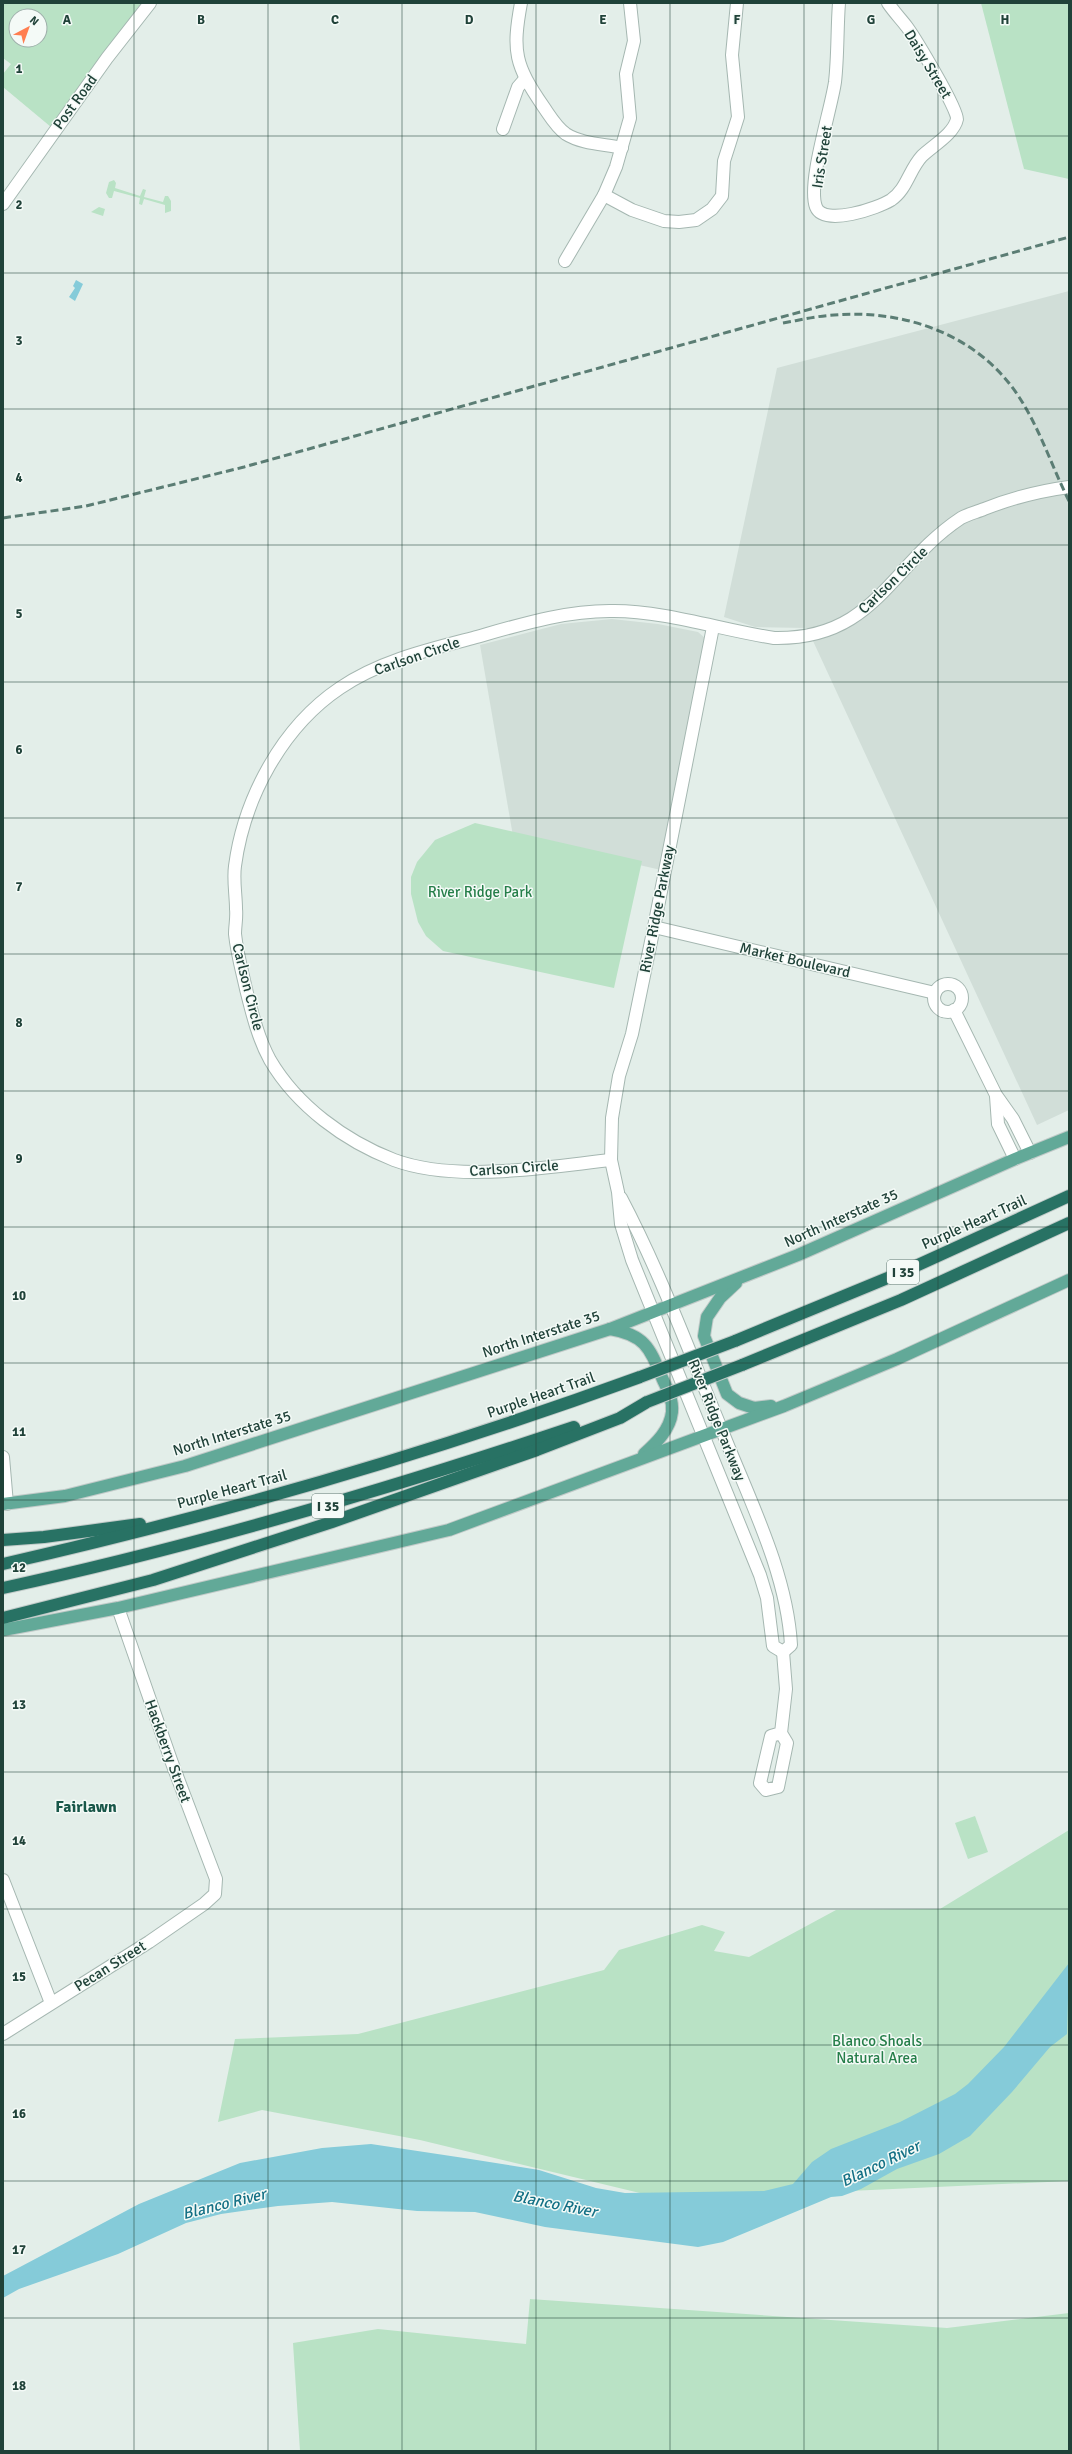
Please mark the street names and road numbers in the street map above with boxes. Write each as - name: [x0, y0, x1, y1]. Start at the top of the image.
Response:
- street label: Daisy Street: [900, 26, 956, 102]
- street label: Post Road: [49, 71, 101, 133]
- street label: Iris Street: [808, 124, 836, 190]
- street label: Carlson Circle: [855, 542, 931, 618]
- street label: Carlson Circle: [372, 633, 462, 679]
- street label: River Ridge Parkway: [636, 844, 678, 974]
- street label: Market Boulevard: [738, 939, 852, 981]
- street label: Carlson Circle: [228, 941, 268, 1033]
- street label: Carlson Circle: [469, 1156, 559, 1180]
- street label: North Interstate 35: [781, 1185, 901, 1251]
- street label: Purple Heart Trail: [919, 1191, 1029, 1253]
- road number: I 35: [887, 1260, 919, 1284]
- street label: North Interstate 35: [480, 1306, 602, 1362]
- street label: River Ridge Parkway: [684, 1357, 750, 1483]
- street label: Purple Heart Trail: [485, 1368, 597, 1422]
- street label: North Interstate 35: [171, 1406, 293, 1460]
- street label: Purple Heart Trail: [175, 1466, 289, 1512]
- road number: I 35: [312, 1494, 344, 1518]
- street label: Hackberry Street: [141, 1697, 195, 1805]
- street label: Pecan Street: [71, 1937, 149, 1995]

